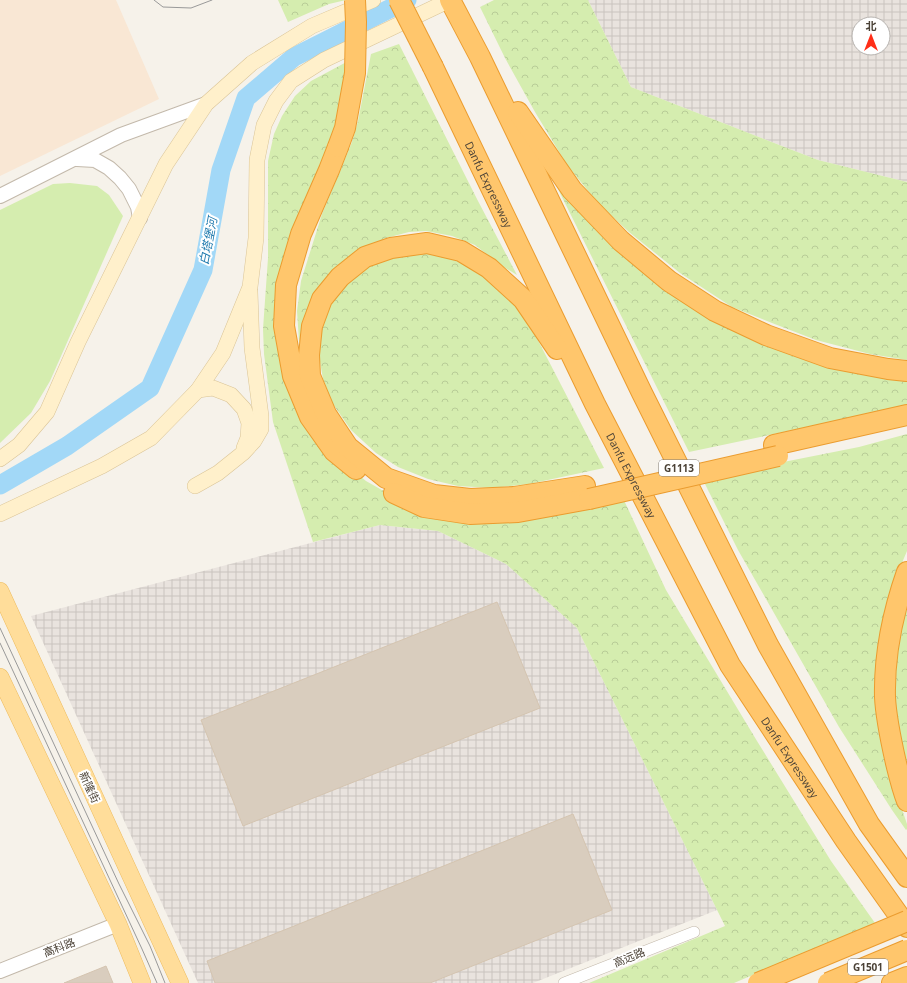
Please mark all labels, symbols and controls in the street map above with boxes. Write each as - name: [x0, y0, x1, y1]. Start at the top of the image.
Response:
- north arrow: [851, 16, 891, 56]
- text: 北: [866, 18, 877, 33]
- street label: Danfu Expressway: [462, 138, 517, 230]
- water label: 白塔堡河: [195, 214, 221, 266]
- street label: Danfu Expressway: [604, 430, 660, 521]
- road number: G1113: [659, 460, 699, 476]
- street label: Danfu Expressway: [758, 714, 823, 801]
- street label: 新隆街: [76, 769, 104, 805]
- street label: 高科路: [41, 934, 77, 960]
- street label: 高远路: [611, 944, 647, 970]
- road number: G1501: [848, 959, 888, 975]

